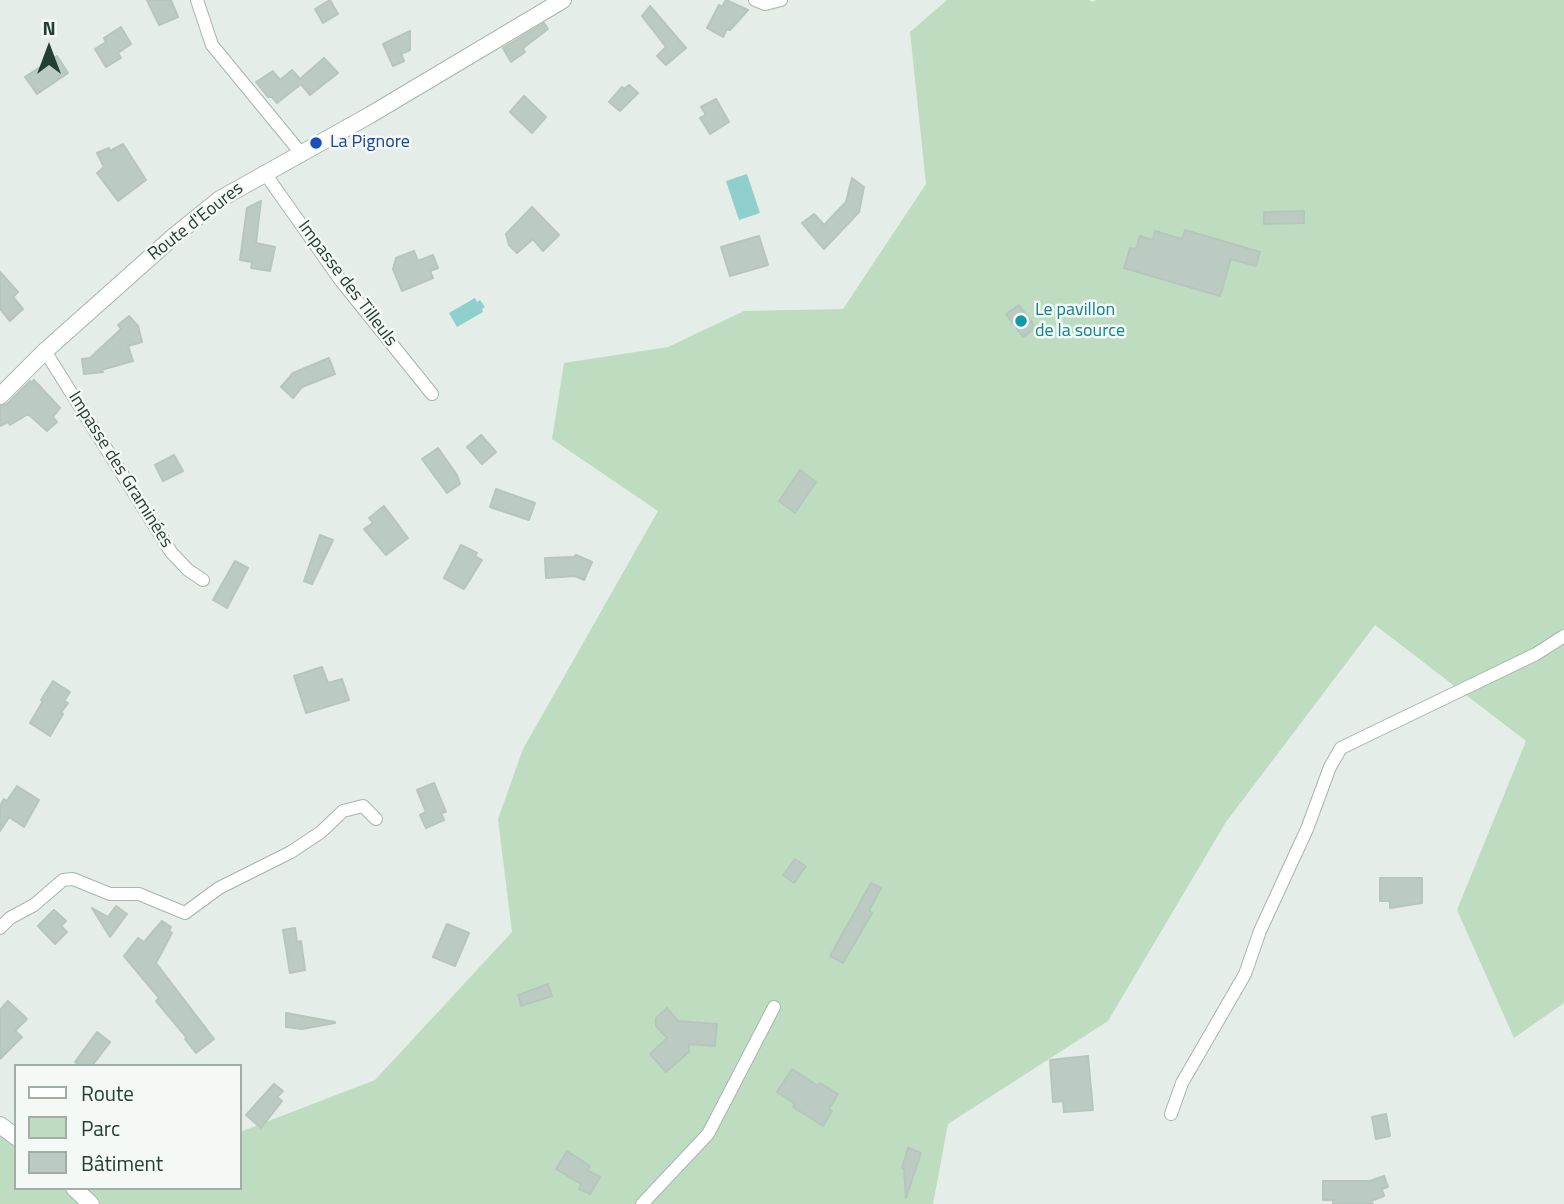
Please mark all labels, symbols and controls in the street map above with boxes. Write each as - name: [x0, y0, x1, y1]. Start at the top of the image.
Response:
- text: N: [42, 13, 56, 42]
- north arrow: [14, 14, 84, 84]
- place label: La Pignore: [330, 132, 410, 154]
- marker: La Pignore: [308, 135, 324, 151]
- street label: Route d'Eoures: [144, 178, 248, 266]
- street label: Impasse des Tilleuls: [293, 217, 401, 351]
- place label: Le pavillon de la source: [1035, 300, 1125, 342]
- marker: Le pavillon de la source: [1013, 313, 1029, 329]
- street label: Impasse des Graminées: [63, 388, 177, 552]
- legend: [14, 1064, 242, 1190]
- text: Route: [81, 1077, 134, 1109]
- text: Parc: [81, 1112, 120, 1144]
- text: Bâtiment: [81, 1147, 163, 1179]

